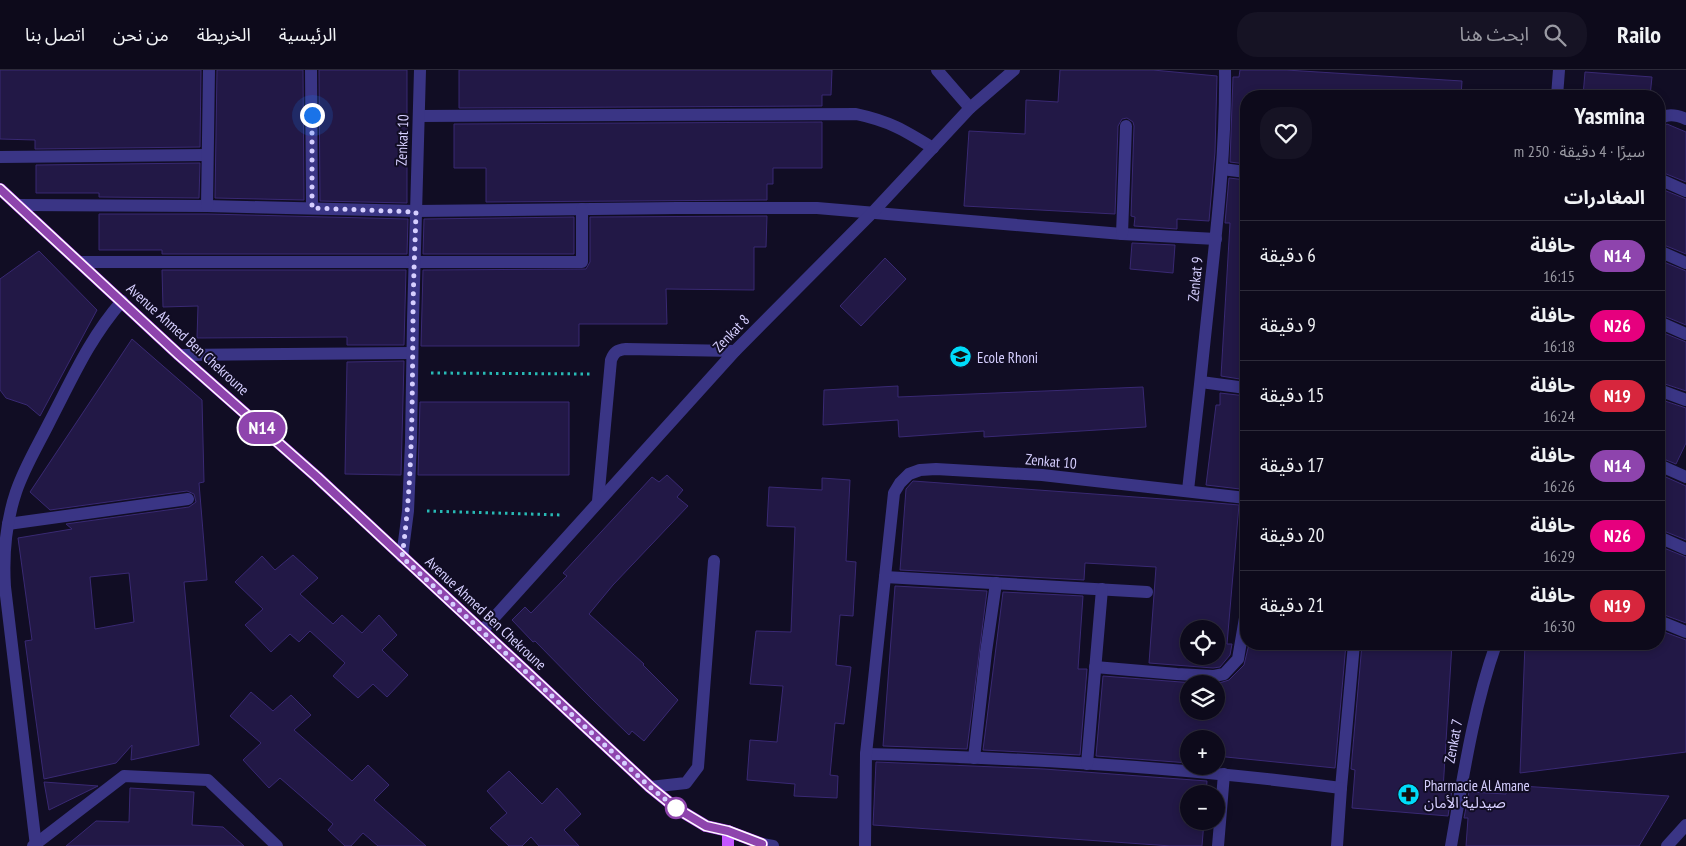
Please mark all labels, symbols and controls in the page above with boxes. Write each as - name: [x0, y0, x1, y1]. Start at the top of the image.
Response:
- search box: [1237, 12, 1587, 57]
- text: Railo: [1617, 19, 1661, 50]
- icon: search: [1541, 21, 1569, 49]
- text: ابحث هنا: [1460, 22, 1529, 46]
- text: اتصل بنا: [25, 23, 85, 46]
- text: من نحن: [113, 23, 169, 46]
- text: الخريطة: [197, 23, 251, 46]
- text: الرئيسية: [279, 23, 337, 46]
- text: Yasmina: [1574, 100, 1645, 131]
- your location: [300, 103, 325, 128]
- button: heart: [1260, 107, 1312, 159]
- street label: Zenkat 10: [392, 114, 412, 166]
- text: سيرًا · 4 دقيقة · 250 m: [1514, 141, 1645, 161]
- text: المغادرات: [1564, 185, 1645, 209]
- text: حافلة: [1530, 233, 1575, 257]
- text: 6 دقيقة: [1260, 243, 1316, 267]
- text: N14: [1604, 244, 1631, 267]
- street label: Zenkat 9: [1183, 256, 1207, 302]
- text: 16:15: [1543, 266, 1575, 286]
- street label: Avenue Ahmed Ben Chekroune: [123, 279, 253, 399]
- text: حافلة: [1530, 303, 1575, 327]
- street label: Zenkat 8: [709, 310, 753, 356]
- text: 9 دقيقة: [1260, 313, 1316, 337]
- text: N26: [1604, 314, 1631, 337]
- text: 16:18: [1543, 336, 1575, 356]
- school or university icon: Ecole Rhoni: [949, 345, 973, 369]
- place label: Ecole Rhoni: [977, 348, 1038, 367]
- text: حافلة: [1530, 373, 1575, 397]
- text: 15 دقيقة: [1260, 383, 1324, 407]
- text: N19: [1604, 384, 1631, 407]
- text: 16:24: [1543, 406, 1575, 426]
- line badge: N14: [233, 412, 291, 444]
- text: N14: [249, 416, 275, 439]
- text: حافلة: [1530, 443, 1575, 467]
- street label: Zenkat 10: [1025, 449, 1078, 473]
- text: 17 دقيقة: [1260, 453, 1324, 477]
- text: N14: [1604, 454, 1631, 477]
- text: 16:26: [1543, 476, 1575, 496]
- text: حافلة: [1530, 513, 1575, 537]
- text: 20 دقيقة: [1260, 523, 1324, 547]
- text: N26: [1604, 524, 1631, 547]
- text: 16:29: [1543, 546, 1575, 566]
- street label: Avenue Ahmed Ben Chekroune: [422, 552, 550, 674]
- text: حافلة: [1530, 583, 1575, 607]
- text: 21 دقيقة: [1260, 593, 1324, 617]
- text: N19: [1604, 594, 1631, 617]
- text: 16:30: [1543, 616, 1575, 636]
- map controls: [1180, 620, 1225, 830]
- button: locate: [1180, 620, 1225, 665]
- button: layers: [1180, 675, 1225, 720]
- street label: Zenkat 7: [1439, 717, 1467, 765]
- button: +: [1180, 730, 1225, 775]
- place label: Pharmacie Al Amane صيدلية الأمان: [1424, 776, 1530, 812]
- pharmacy icon: Pharmacie Al Amane صيدلية الأمان: [1396, 782, 1420, 806]
- button: −: [1180, 785, 1225, 830]
- unlabelled marker: [665, 797, 687, 819]

